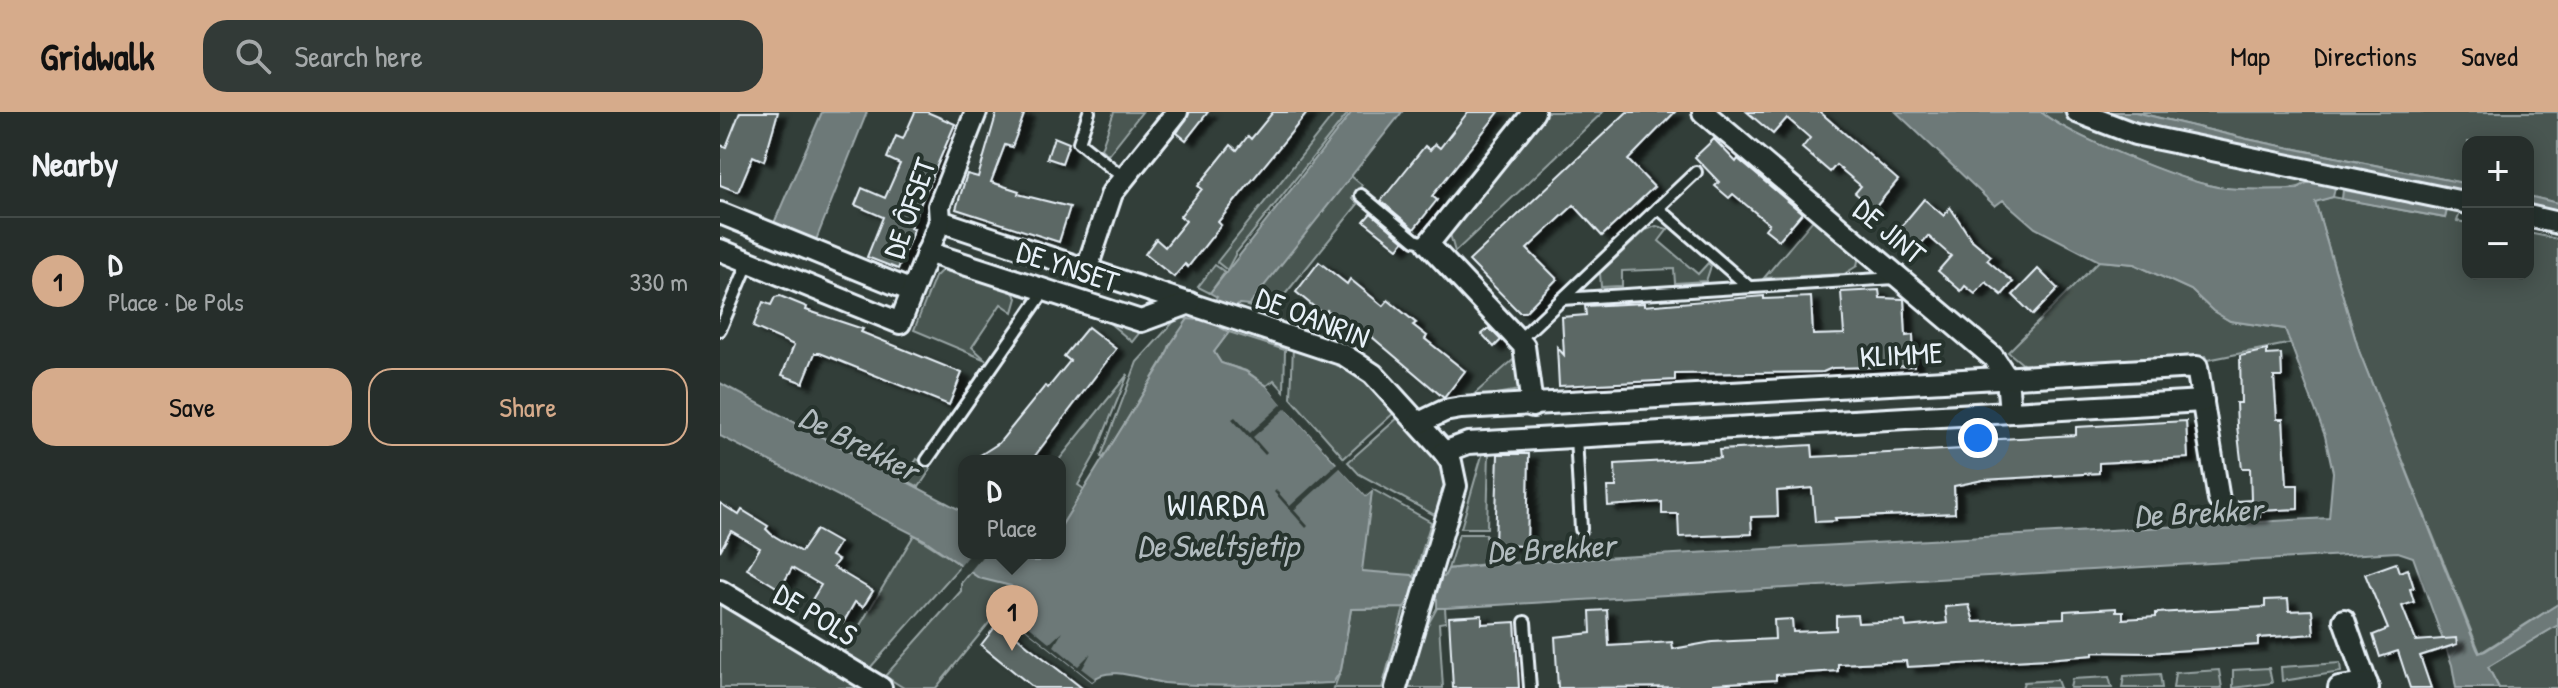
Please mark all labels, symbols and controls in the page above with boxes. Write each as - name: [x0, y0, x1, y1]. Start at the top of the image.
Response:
- search box: [203, 20, 763, 92]
- text: Gridwalk: [40, 30, 155, 82]
- icon: search: [231, 34, 275, 78]
- text: Search here: [295, 36, 423, 76]
- text: Map: [2230, 37, 2270, 75]
- text: Directions: [2314, 37, 2417, 75]
- text: Saved: [2461, 37, 2518, 75]
- map controls: [2462, 136, 2534, 280]
- button: +: [2462, 136, 2534, 208]
- text: Nearby: [32, 141, 118, 187]
- street label: DE ÔFSET: [873, 152, 945, 263]
- street label: DE JINT: [1846, 189, 1935, 273]
- button: −: [2462, 208, 2534, 280]
- street label: DE YNSET: [1012, 231, 1125, 301]
- text: D: [108, 244, 122, 284]
- text: 1: [53, 264, 63, 299]
- text: 330 m: [629, 264, 688, 299]
- street label: DE OANRIN: [1251, 277, 1375, 357]
- text: Place · De Pols: [108, 284, 244, 319]
- street label: KLIMME: [1859, 332, 1943, 376]
- button: Save: [32, 368, 352, 446]
- button: Share: [368, 368, 688, 446]
- water label: De Brekker: [792, 395, 929, 493]
- your location: [1958, 418, 1998, 458]
- popup: [958, 455, 1066, 559]
- text: D: [987, 470, 1001, 510]
- district label: WIARDA: [1167, 483, 1267, 526]
- water label: De Brekker: [2133, 487, 2267, 537]
- text: Place: [987, 510, 1037, 545]
- water label: De Brekker: [1486, 523, 1620, 573]
- water label: De Sweltsjetip: [1137, 524, 1301, 567]
- street label: DE POLS: [767, 574, 865, 655]
- pin: 1: [986, 585, 1038, 651]

